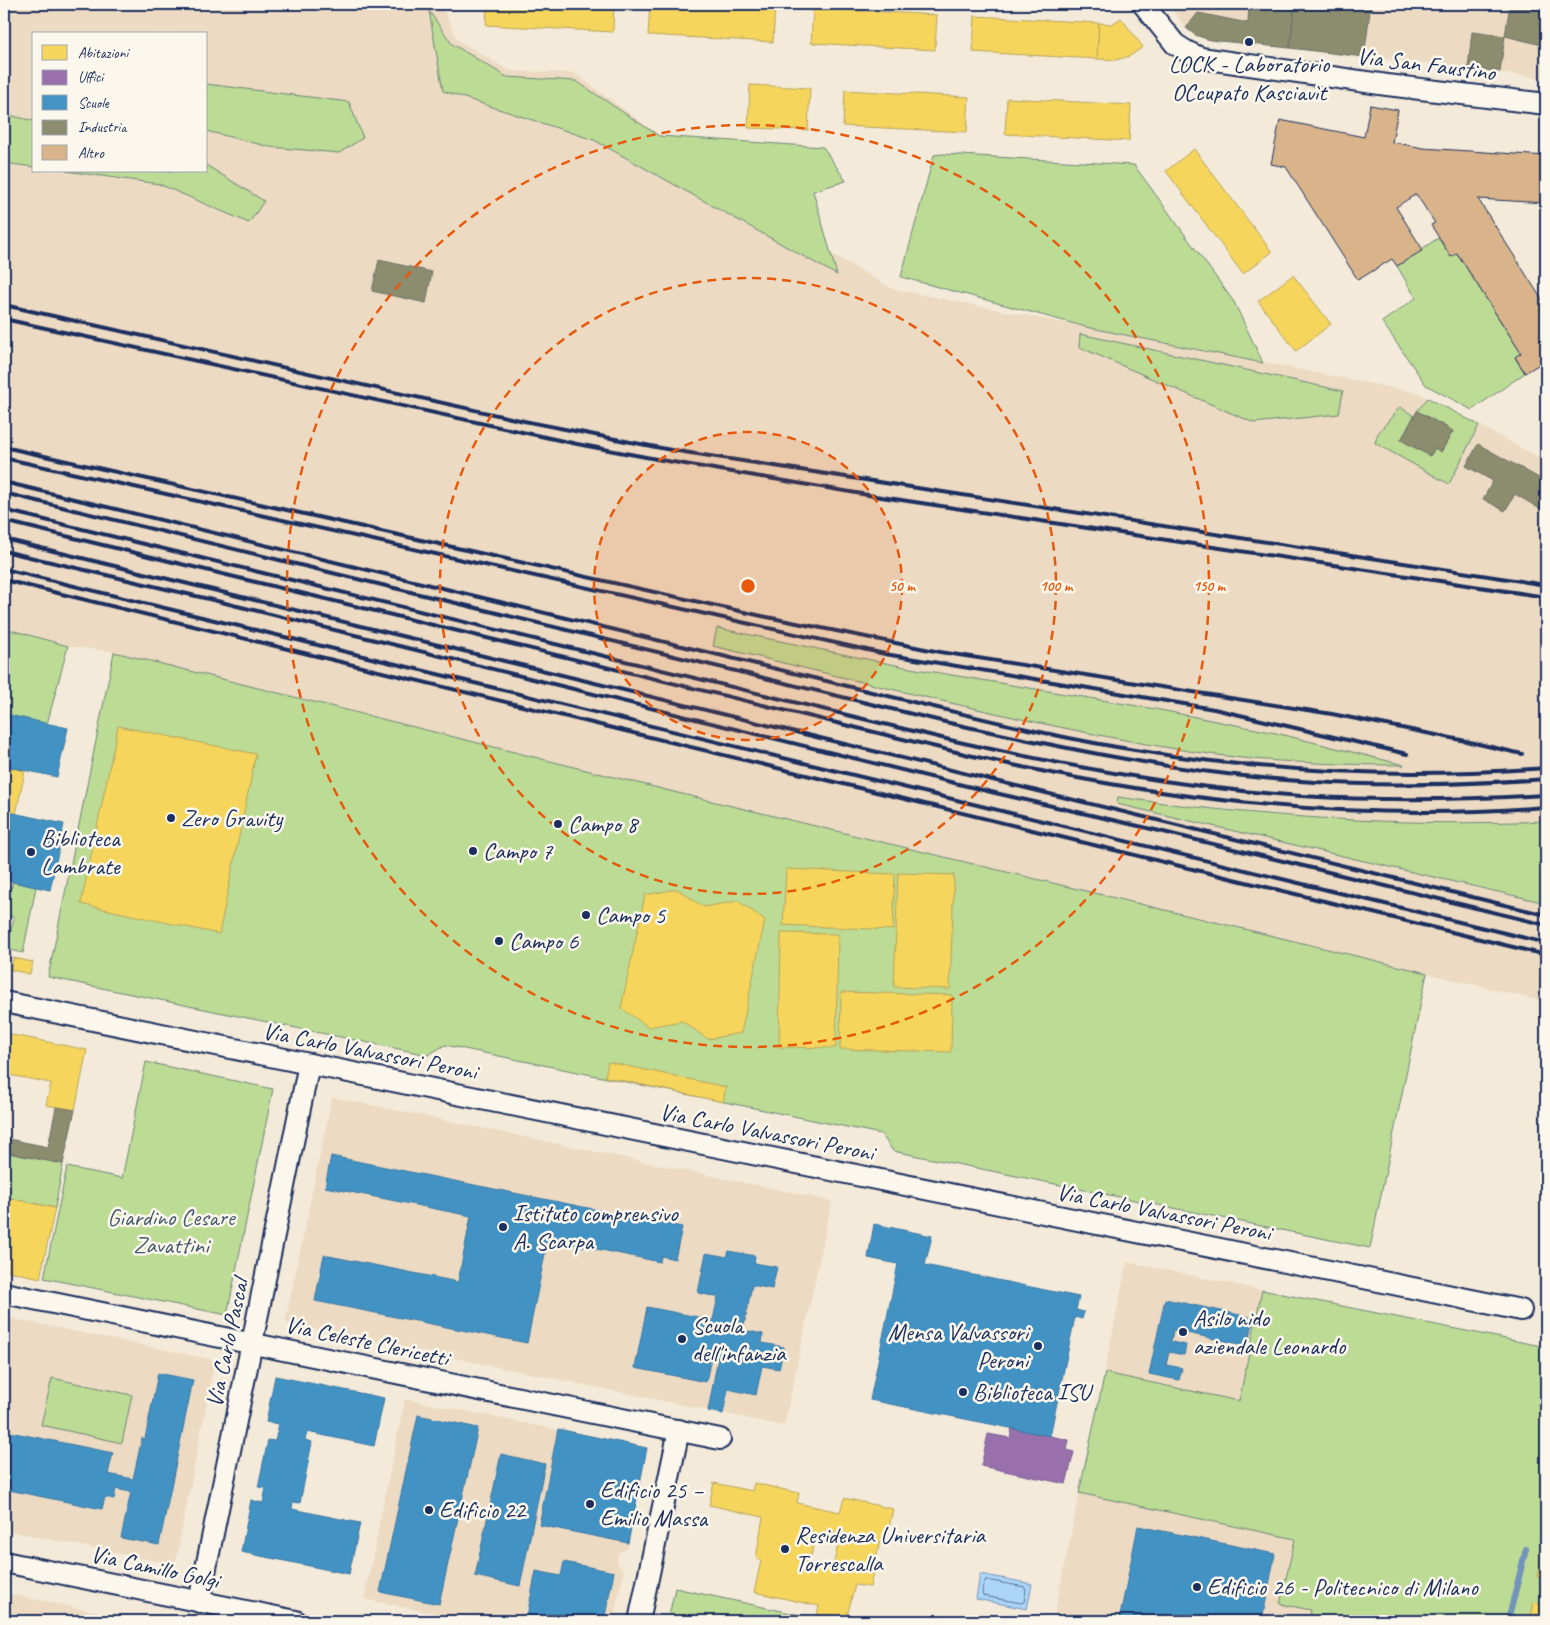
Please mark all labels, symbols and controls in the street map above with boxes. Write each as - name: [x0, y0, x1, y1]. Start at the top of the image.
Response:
- legend: [32, 32, 208, 172]
- marker: LOCK - Laboratorio OCcupato Kasciavìt: [1243, 36, 1255, 48]
- street label: Via San Faustino: [1355, 41, 1498, 88]
- text: Abitazioni: [78, 44, 130, 63]
- place label: LOCK - Laboratorio OCcupato Kasciavìt: [1169, 49, 1331, 107]
- text: Uffici: [78, 68, 105, 87]
- text: Scuole: [78, 94, 110, 113]
- text: Industria: [78, 118, 128, 137]
- text: Altro: [78, 144, 104, 163]
- centre of rings: [739, 577, 757, 595]
- text: 50 m: [889, 577, 916, 596]
- text: 100 m: [1040, 577, 1074, 596]
- text: 150 m: [1193, 577, 1227, 596]
- place label: Zero Gravity: [181, 803, 284, 833]
- place label: Campo 8: [568, 809, 640, 839]
- marker: Zero Gravity: [165, 812, 177, 824]
- marker: Campo 8: [552, 818, 564, 830]
- place label: Biblioteca Lambrate: [41, 823, 122, 881]
- place label: Campo 7: [483, 836, 554, 866]
- marker: Campo 7: [467, 845, 479, 857]
- marker: Biblioteca Lambrate: [25, 846, 37, 858]
- place label: Campo 5: [596, 900, 667, 930]
- marker: Campo 5: [580, 909, 592, 921]
- place label: Campo 6: [509, 926, 580, 956]
- marker: Campo 6: [493, 935, 505, 947]
- street label: Via Carlo Valvassori Peroni: [260, 1015, 482, 1087]
- street label: Via Carlo Valvassori Peroni: [657, 1096, 879, 1168]
- street label: Via Carlo Valvassori Peroni: [1054, 1176, 1276, 1248]
- place label: Istituto comprensivo A. Scarpa: [513, 1198, 679, 1256]
- park label: Giardino Cesare Zavattini: [107, 1202, 237, 1260]
- marker: Istituto comprensivo A. Scarpa: [497, 1221, 509, 1233]
- street label: Via Carlo Pascal: [199, 1272, 256, 1410]
- place label: Asilo nido aziendale Leonardo: [1193, 1303, 1347, 1361]
- street label: Via Celeste Clericetti: [283, 1309, 455, 1374]
- place label: Scuola dell'infanzia: [692, 1310, 787, 1368]
- place label: Mensa Valvassori Peroni: [888, 1317, 1032, 1375]
- marker: Asilo nido aziendale Leonardo: [1177, 1326, 1189, 1338]
- marker: Scuola dell'infanzia: [676, 1333, 688, 1345]
- marker: Mensa Valvassori Peroni: [1032, 1340, 1044, 1352]
- place label: Biblioteca ISU: [973, 1377, 1095, 1407]
- marker: Biblioteca ISU: [957, 1386, 969, 1398]
- place label: Edificio 25 – Emilio Massa: [600, 1475, 709, 1533]
- place label: Edificio 22: [439, 1495, 528, 1525]
- marker: Edificio 25 – Emilio Massa: [584, 1498, 596, 1510]
- marker: Edificio 22: [423, 1504, 435, 1516]
- place label: Residenza Universitaria Torrescalla: [795, 1520, 987, 1578]
- street label: Via Camillo Golgi: [88, 1539, 224, 1596]
- marker: Residenza Universitaria Torrescalla: [779, 1543, 791, 1555]
- place label: Edificio 26 - Politecnico di Milano: [1207, 1572, 1479, 1602]
- marker: Edificio 26 - Politecnico di Milano: [1191, 1581, 1203, 1593]

